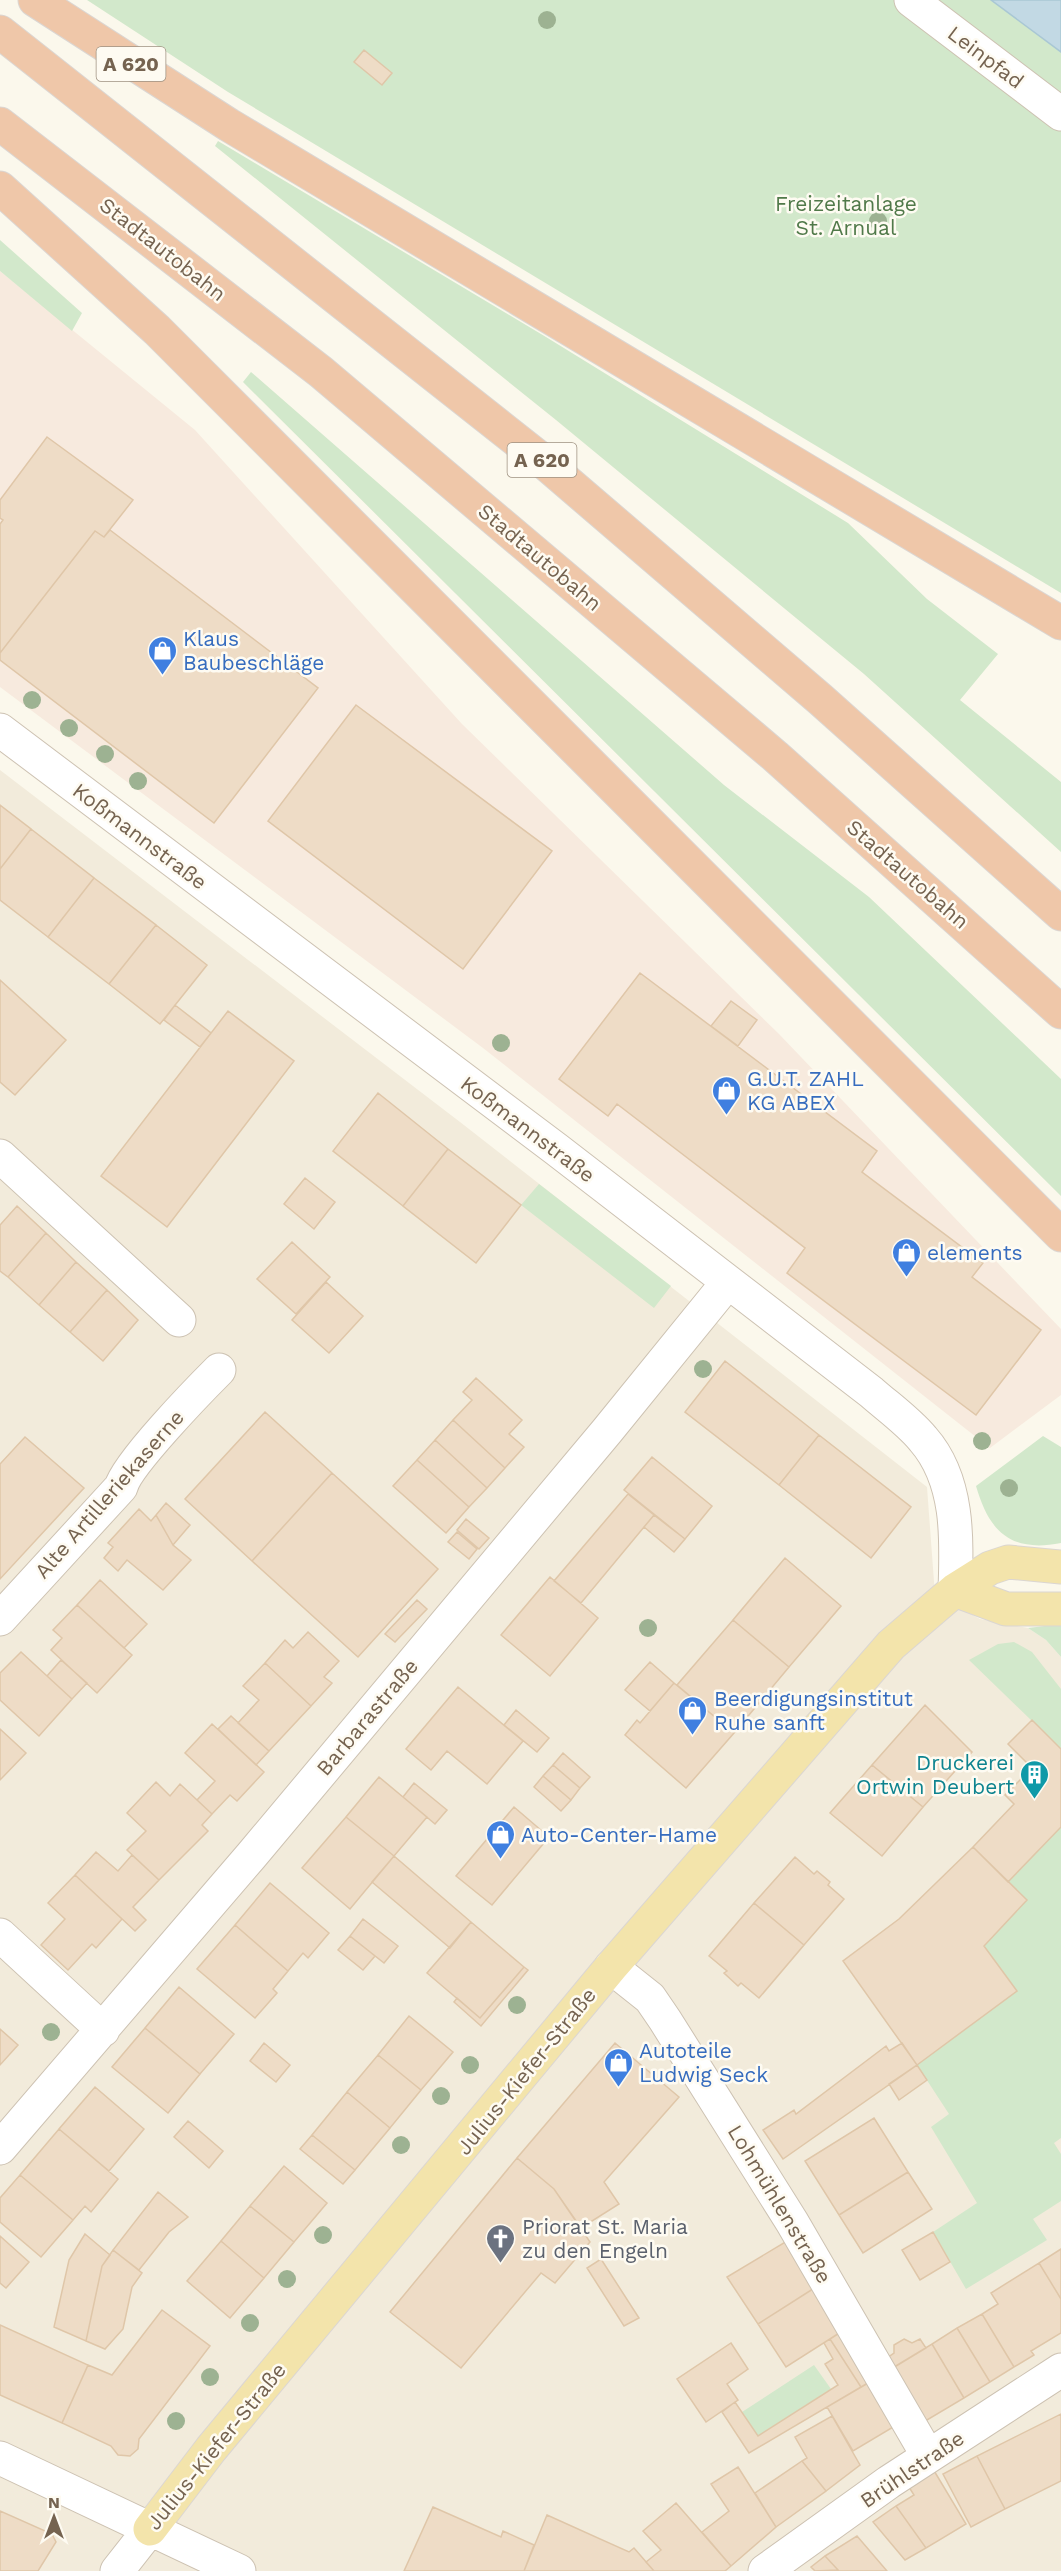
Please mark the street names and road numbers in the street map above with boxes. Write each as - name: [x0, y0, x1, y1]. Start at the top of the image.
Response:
- street label: Leinpfad: [943, 20, 1029, 94]
- road number: A 620: [96, 47, 166, 81]
- street label: Stadtautobahn: [95, 192, 231, 306]
- road number: A 620: [508, 443, 576, 477]
- street label: Stadtautobahn: [473, 498, 607, 616]
- street label: Koßmannstraße: [68, 777, 212, 895]
- street label: Stadtautobahn: [842, 814, 974, 934]
- street label: Koßmannstraße: [456, 1070, 600, 1188]
- street label: Alte Artilleriekaserne: [29, 1405, 189, 1583]
- street label: Barbarastraße: [311, 1654, 423, 1780]
- street label: Julius-Kiefer-Straße: [451, 1982, 601, 2160]
- street label: Lohmühlenstraße: [723, 2120, 837, 2288]
- street label: Julius-Kiefer-Straße: [141, 2357, 291, 2535]
- street label: Brühlstraße: [855, 2425, 969, 2513]

